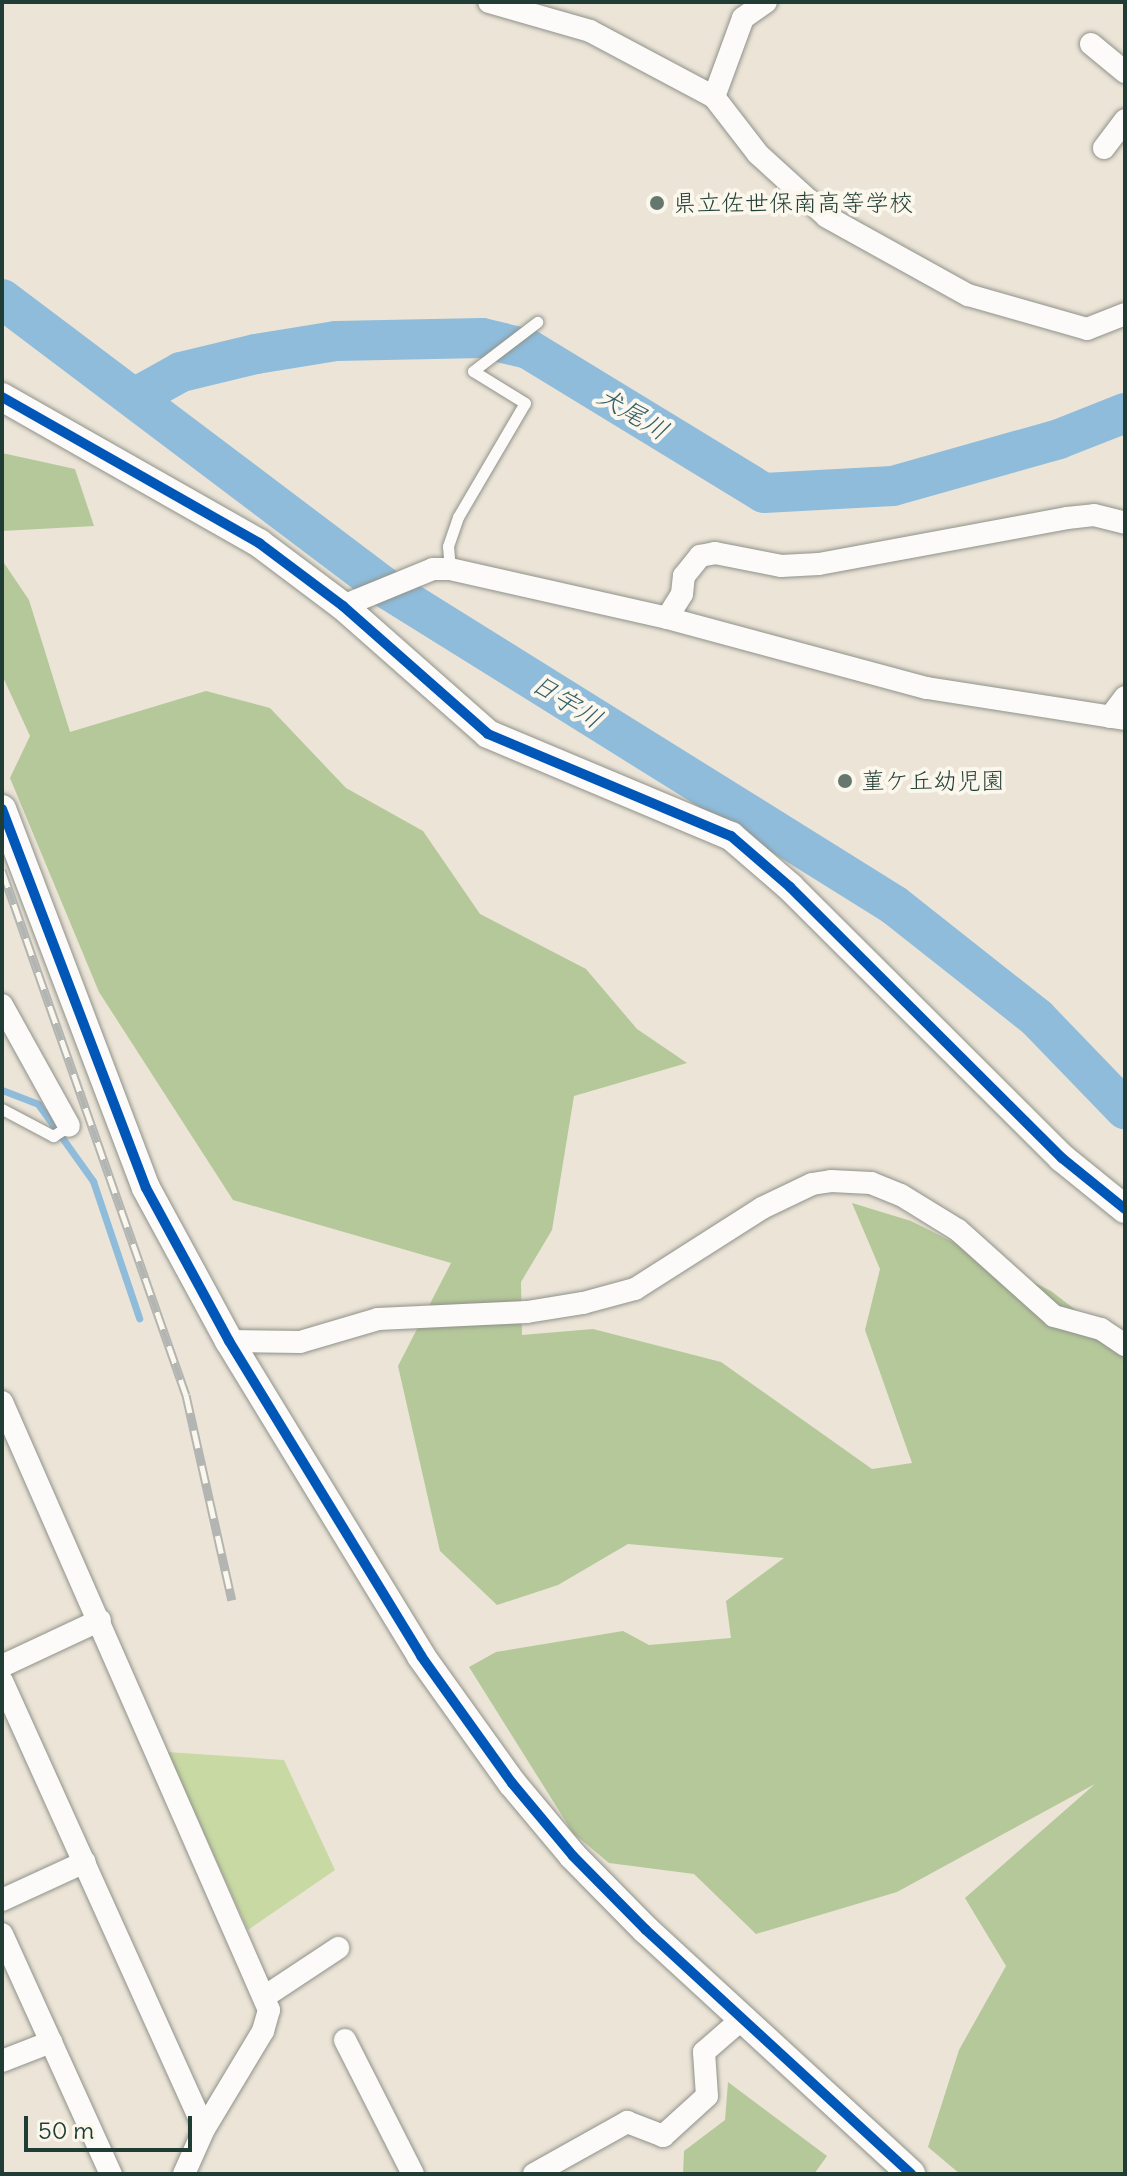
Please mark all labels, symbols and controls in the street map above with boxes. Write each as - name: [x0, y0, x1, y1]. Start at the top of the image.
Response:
- place label: 県立佐世保南高等学校: [673, 189, 913, 217]
- marker: 県立佐世保南高等学校: [648, 194, 666, 212]
- water label: 犬尾川: [592, 380, 674, 446]
- water label: 日宇川: [526, 667, 608, 735]
- place label: 菫ケ丘幼児園: [861, 767, 1005, 795]
- marker: 菫ケ丘幼児園: [836, 772, 854, 790]
- scale bar: [28, 2100, 196, 2150]
- text: 50 m: [38, 2115, 94, 2145]

